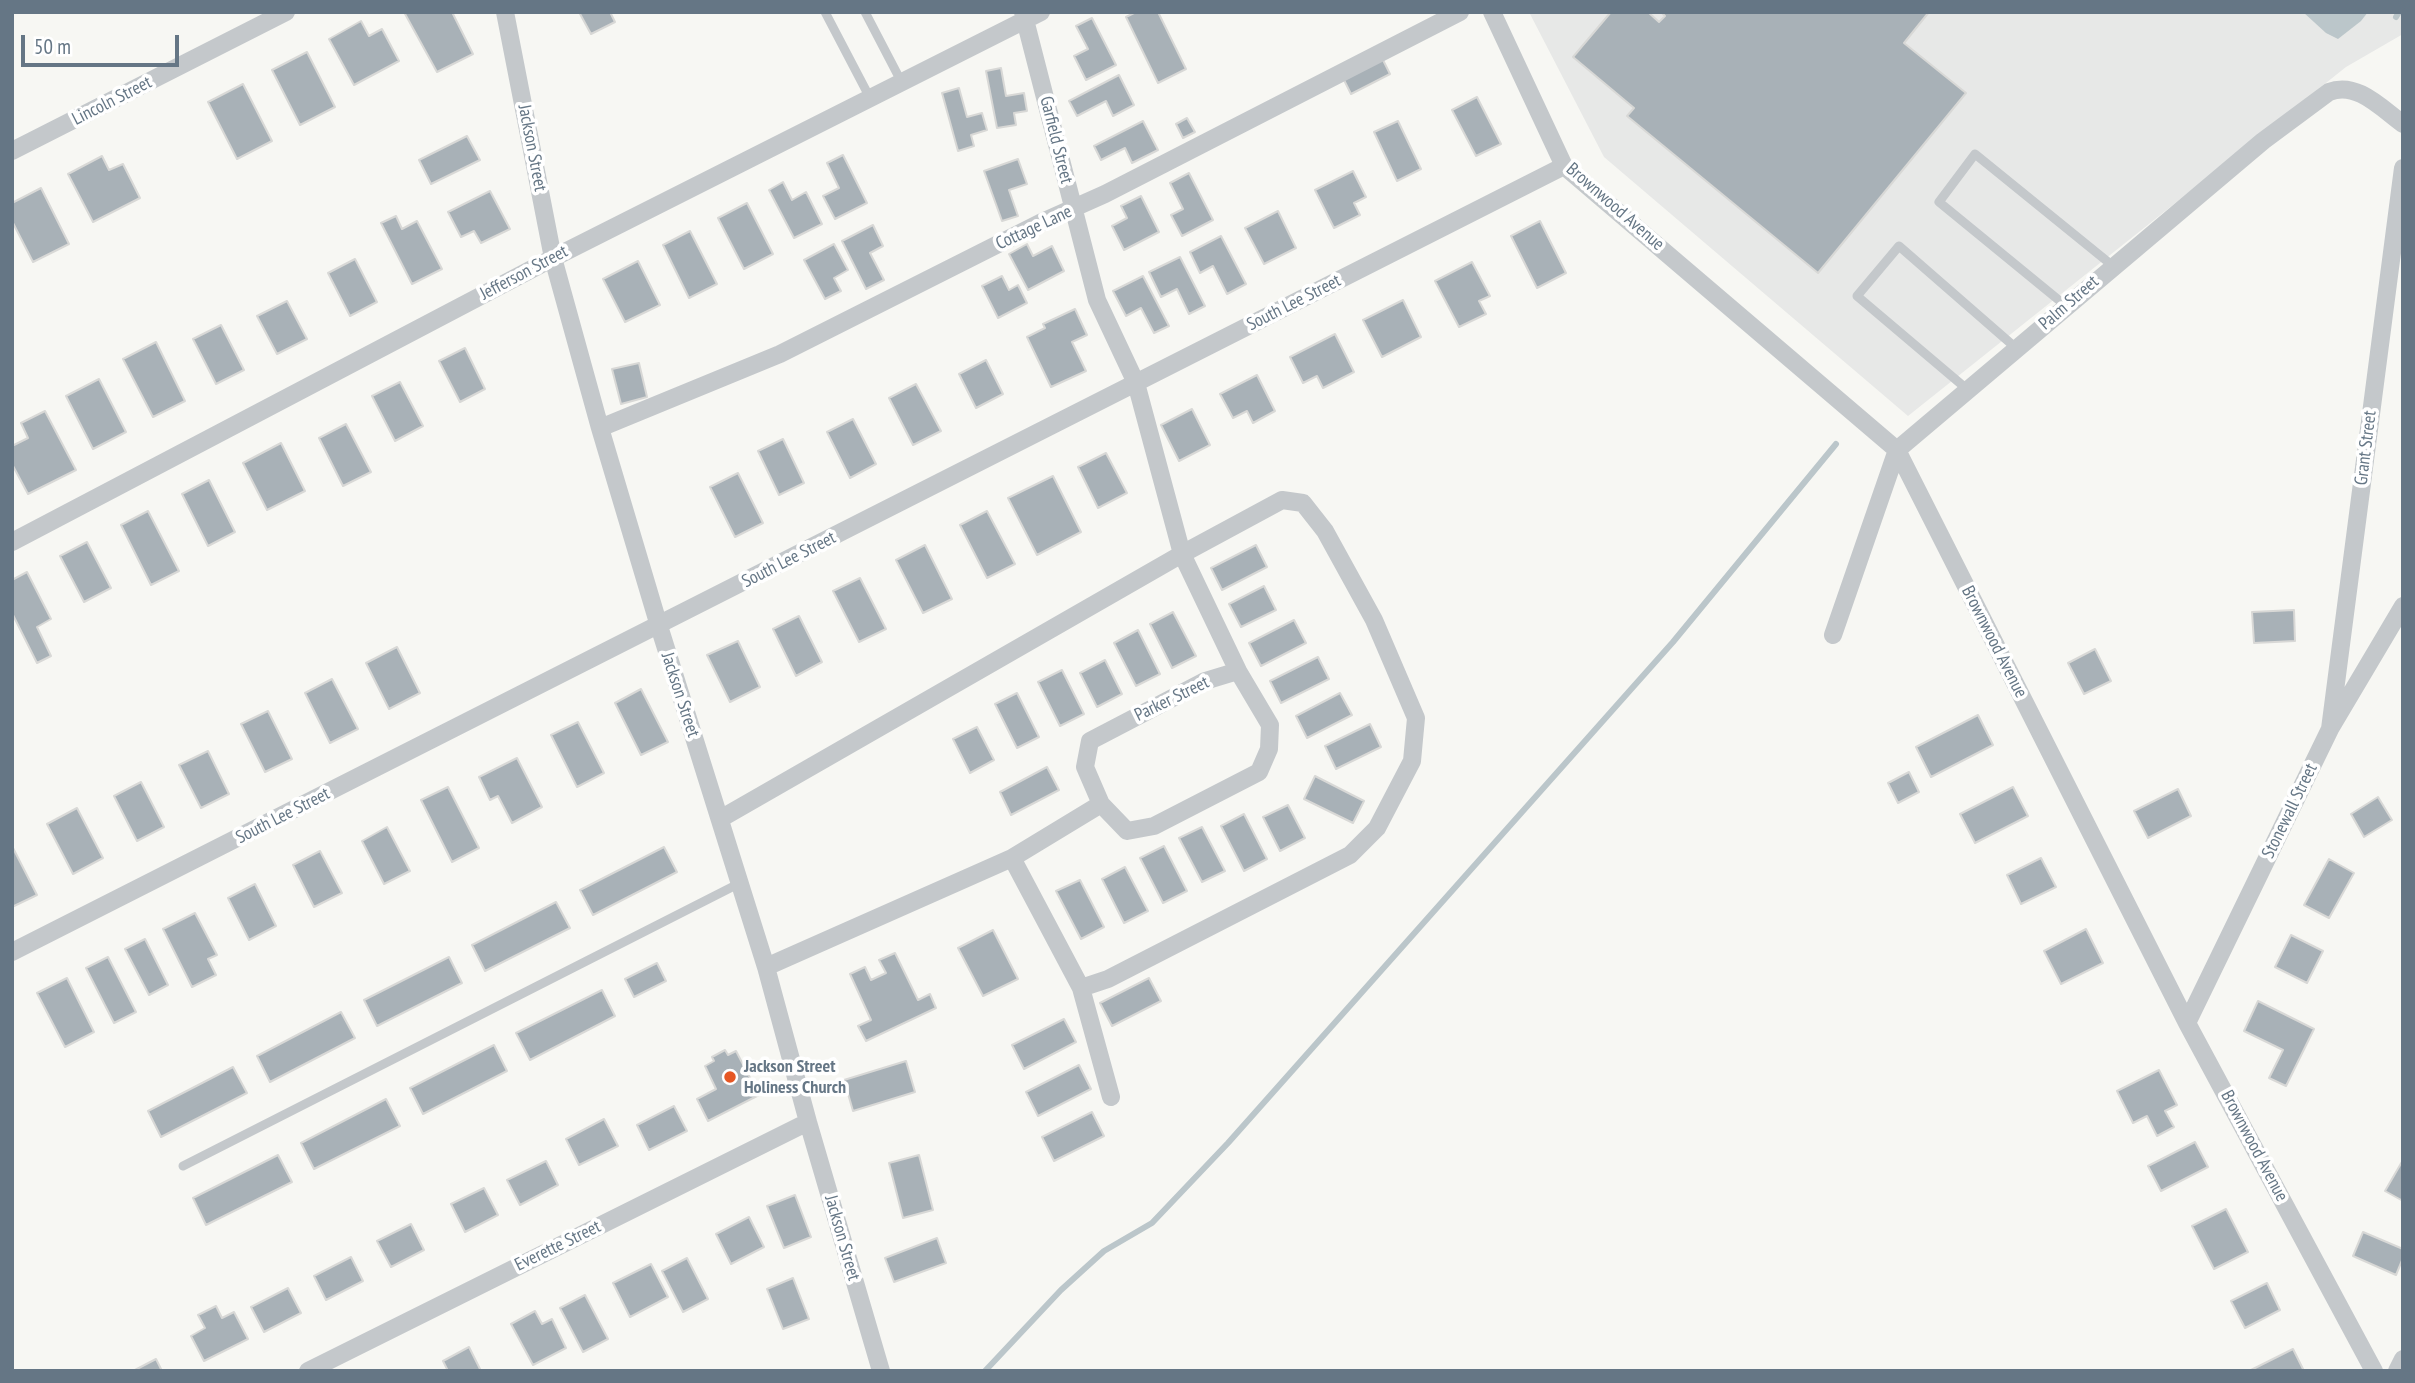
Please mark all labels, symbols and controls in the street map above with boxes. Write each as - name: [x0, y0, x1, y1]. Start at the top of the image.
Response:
- scale bar: [24, 21, 182, 65]
- text: 50 m: [34, 33, 71, 60]
- street label: Lincoln Street: [69, 72, 155, 130]
- street label: Garfield Street: [1035, 94, 1077, 186]
- street label: Jackson Street: [513, 103, 551, 193]
- street label: Brownwood Avenue: [1562, 159, 1668, 255]
- street label: Cottage Lane: [993, 201, 1075, 255]
- street label: Jefferson Street: [477, 241, 571, 305]
- street label: South Lee Street: [1243, 270, 1345, 336]
- street label: Palm Street: [2035, 271, 2103, 335]
- street label: Grant Street: [2351, 410, 2381, 486]
- street label: South Lee Street: [738, 527, 840, 593]
- street label: Brownwood Avenue: [1957, 582, 2031, 702]
- street label: Jackson Street: [656, 650, 704, 740]
- street label: Parker Street: [1131, 672, 1213, 726]
- street label: Stonewall Street: [2258, 760, 2322, 862]
- street label: South Lee Street: [232, 783, 334, 849]
- place label: Jackson Street Holiness Church: [744, 1056, 846, 1098]
- marker: Jackson Street Holiness Church: [722, 1069, 738, 1085]
- street label: Brownwood Avenue: [2216, 1087, 2292, 1205]
- street label: Jackson Street: [820, 1193, 864, 1283]
- street label: Everette Street: [512, 1216, 604, 1276]

